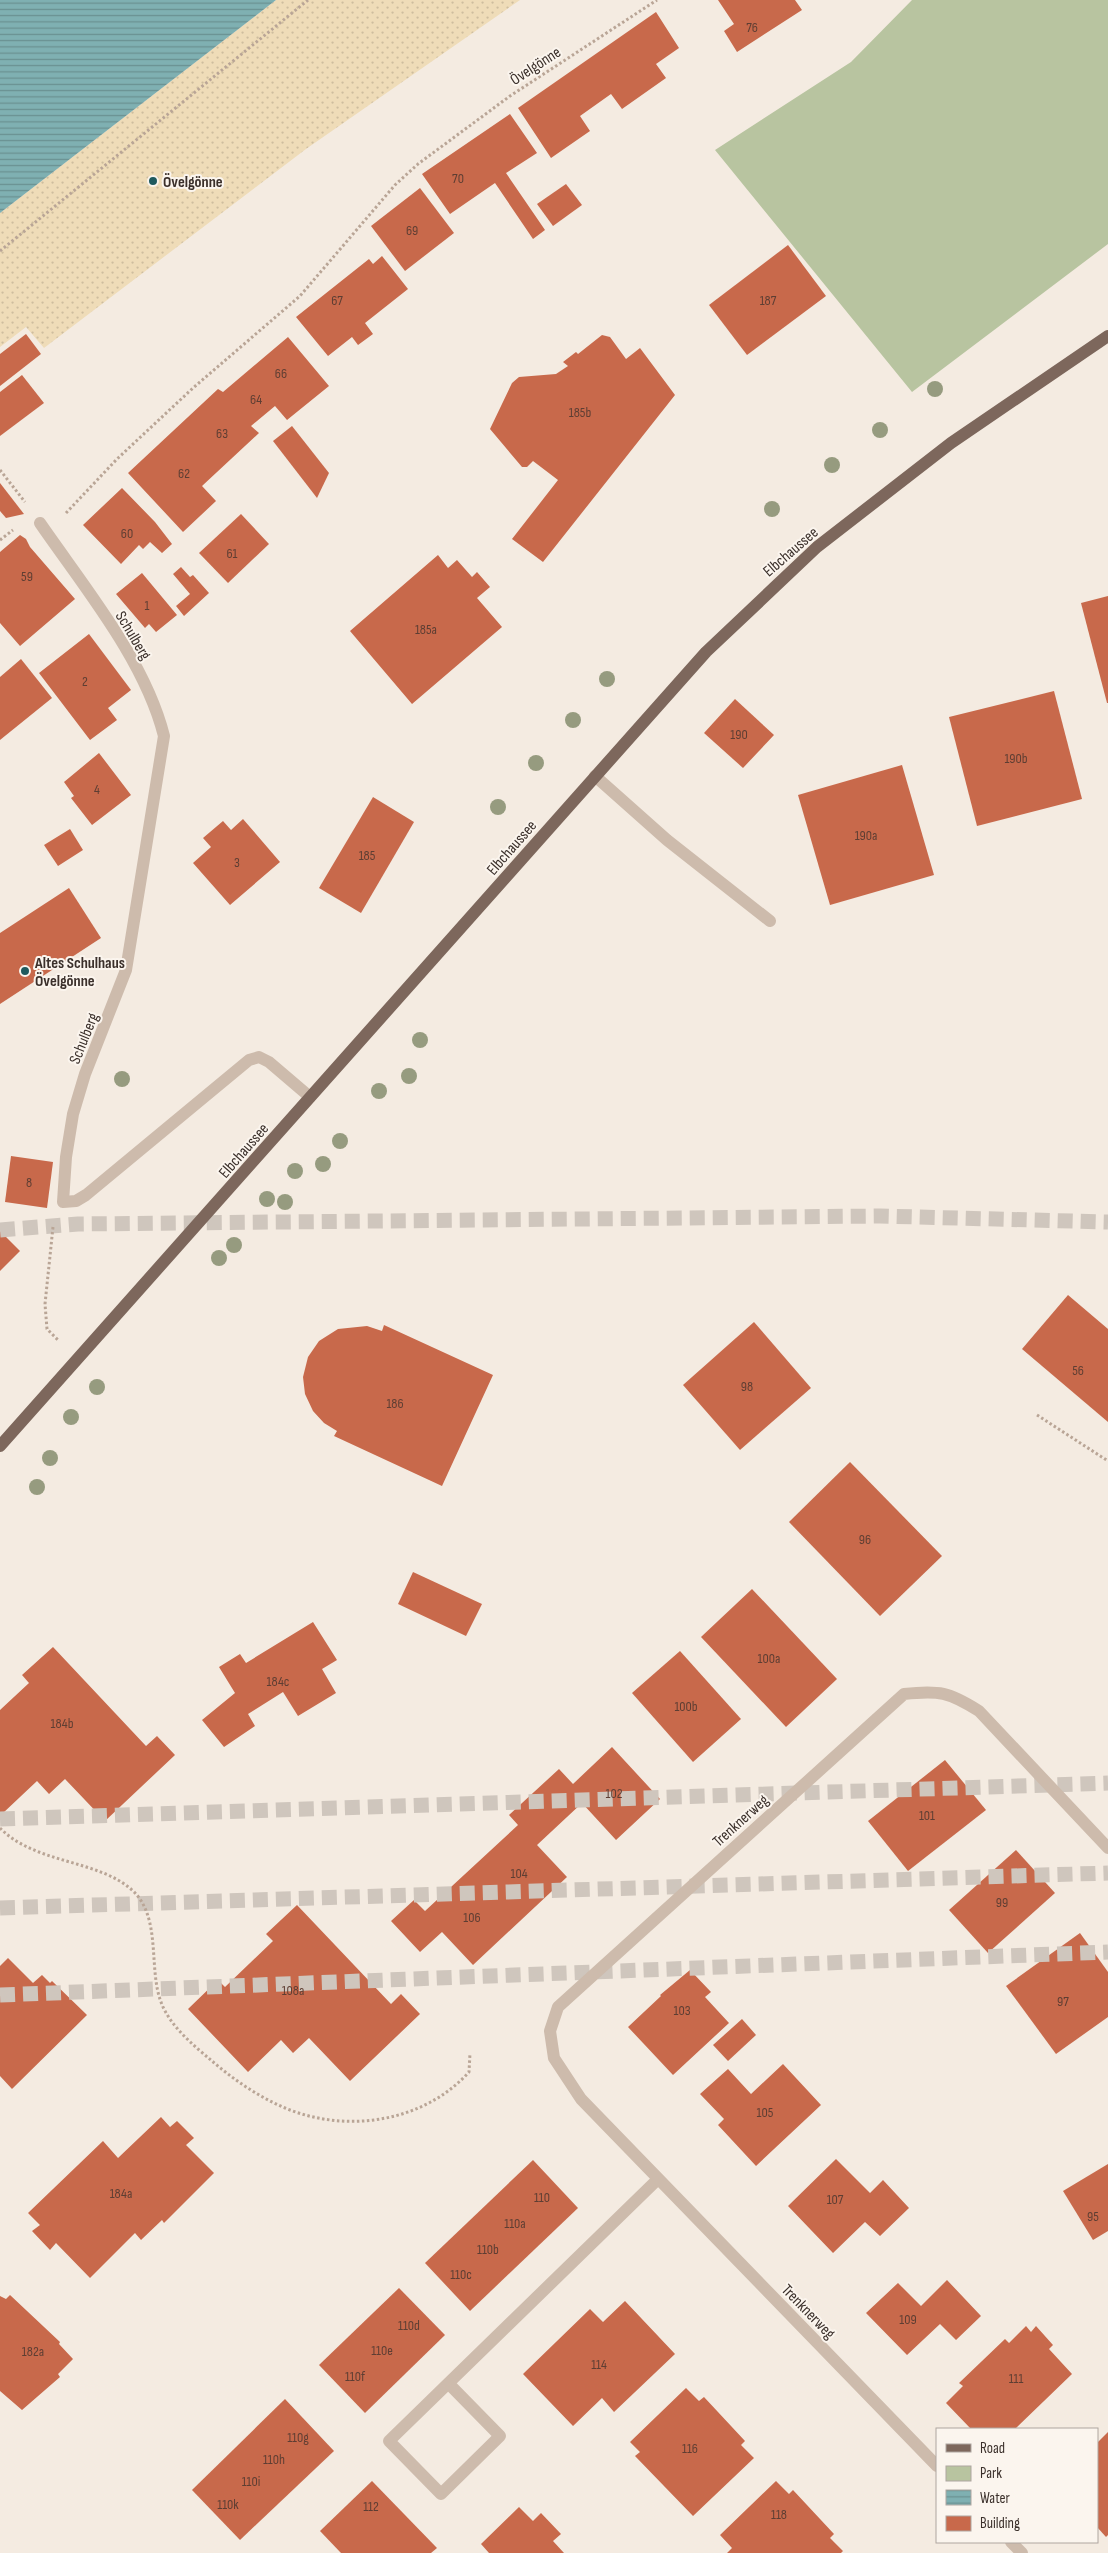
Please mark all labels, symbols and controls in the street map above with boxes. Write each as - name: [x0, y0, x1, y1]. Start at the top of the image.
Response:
- house number: 76: [746, 19, 758, 36]
- street label: Övelgönne: [507, 43, 565, 90]
- house number: 70: [452, 170, 464, 187]
- place label: Övelgönne: [163, 173, 223, 192]
- marker: Övelgönne: [147, 175, 159, 187]
- house number: 69: [406, 222, 418, 239]
- house number: 67: [331, 292, 343, 309]
- house number: 187: [760, 292, 777, 309]
- house number: 66: [275, 365, 287, 382]
- house number: 64: [250, 391, 262, 408]
- house number: 185b: [569, 404, 591, 421]
- house number: 63: [216, 425, 228, 442]
- house number: 62: [178, 465, 190, 482]
- street label: Elbchaussee: [760, 523, 822, 581]
- house number: 60: [121, 525, 133, 542]
- house number: 61: [226, 545, 238, 562]
- house number: 59: [21, 568, 33, 585]
- house number: 1: [145, 597, 150, 614]
- street label: Schulberg: [111, 608, 155, 664]
- house number: 185a: [415, 621, 437, 638]
- house number: 2: [82, 673, 88, 690]
- house number: 190: [730, 726, 748, 743]
- house number: 190b: [1004, 750, 1028, 767]
- house number: 4: [94, 781, 100, 798]
- street label: Elbchaussee: [483, 817, 541, 879]
- house number: 190a: [855, 827, 877, 844]
- house number: 185: [359, 847, 376, 864]
- house number: 3: [234, 854, 240, 871]
- place label: Altes Schulhaus Övelgönne: [34, 954, 125, 991]
- marker: Altes Schulhaus Övelgönne: [19, 965, 31, 977]
- street label: Schulberg: [66, 1010, 103, 1067]
- street label: Elbchaussee: [215, 1120, 273, 1182]
- house number: 8: [26, 1174, 32, 1191]
- house number: 56: [1072, 1362, 1084, 1379]
- house number: 98: [741, 1378, 753, 1395]
- house number: 186: [386, 1395, 404, 1412]
- house number: 96: [859, 1531, 871, 1548]
- house number: 100a: [758, 1650, 780, 1667]
- house number: 184c: [267, 1673, 289, 1690]
- house number: 100b: [674, 1698, 698, 1715]
- house number: 184b: [51, 1715, 74, 1732]
- house number: 102: [606, 1785, 623, 1802]
- street label: Trenknerweg: [709, 1791, 773, 1851]
- house number: 101: [919, 1807, 935, 1824]
- house number: 104: [511, 1865, 528, 1882]
- house number: 99: [996, 1894, 1008, 1911]
- house number: 106: [463, 1909, 481, 1926]
- house number: 108a: [282, 1982, 304, 1999]
- house number: 97: [1057, 1993, 1069, 2010]
- house number: 103: [673, 2002, 691, 2019]
- house number: 105: [757, 2104, 774, 2121]
- house number: 184a: [110, 2185, 132, 2202]
- house number: 110: [534, 2189, 550, 2206]
- house number: 107: [827, 2191, 844, 2208]
- house number: 95: [1087, 2208, 1099, 2225]
- house number: 110a: [504, 2215, 526, 2232]
- house number: 110b: [477, 2241, 499, 2258]
- house number: 110c: [450, 2266, 472, 2283]
- street label: Trenknerweg: [777, 2281, 839, 2343]
- house number: 109: [899, 2311, 917, 2328]
- house number: 110d: [398, 2317, 420, 2334]
- house number: 110e: [371, 2342, 393, 2359]
- house number: 182a: [22, 2343, 44, 2360]
- house number: 114: [591, 2356, 607, 2373]
- house number: 110f: [345, 2368, 366, 2385]
- house number: 111: [1009, 2370, 1023, 2387]
- legend: [936, 2428, 1098, 2543]
- house number: 110g: [287, 2429, 309, 2446]
- text: Road: [980, 2439, 1005, 2458]
- house number: 116: [682, 2440, 698, 2457]
- house number: 110h: [263, 2451, 285, 2468]
- text: Park: [980, 2464, 1002, 2483]
- house number: 110i: [242, 2473, 260, 2490]
- text: Water: [980, 2489, 1011, 2508]
- house number: 110k: [217, 2496, 239, 2513]
- house number: 112: [363, 2498, 379, 2515]
- house number: 118: [771, 2506, 787, 2523]
- text: Building: [980, 2514, 1020, 2533]

